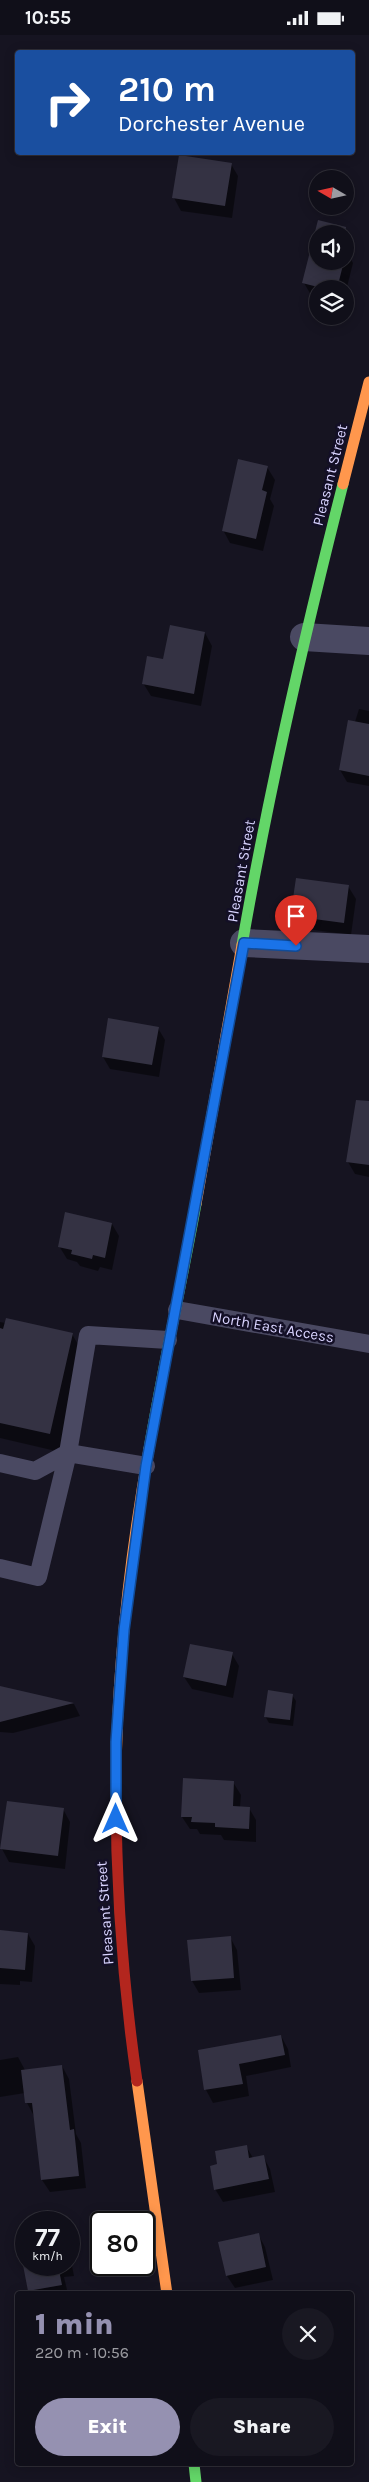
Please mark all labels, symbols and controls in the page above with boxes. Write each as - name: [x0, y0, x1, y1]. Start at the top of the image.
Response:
- text: 10:55: [25, 7, 71, 29]
- text: 210 m: [118, 69, 216, 110]
- icon: right: [35, 70, 100, 135]
- text: Dorchester Avenue: [118, 111, 305, 137]
- north arrow: [309, 170, 354, 215]
- map controls: [309, 170, 354, 325]
- button: sound: [309, 225, 354, 270]
- button: layers: [309, 280, 354, 325]
- street label: Pleasant Street: [309, 422, 351, 528]
- street label: Pleasant Street: [223, 818, 259, 924]
- pin: [275, 895, 317, 946]
- icon: arrive: [282, 902, 310, 930]
- street label: North East Access: [211, 1307, 335, 1347]
- position arrow: [89, 1792, 141, 1844]
- street label: Pleasant Street: [92, 1860, 118, 1966]
- speed limit sign: 80: [90, 2211, 155, 2276]
- text: 77: [35, 2223, 60, 2252]
- text: km/h: [32, 2249, 63, 2263]
- text: 1 min: [35, 2306, 114, 2342]
- button: close: [282, 2308, 334, 2360]
- text: 220 m · 10:56: [35, 2343, 129, 2362]
- button: Exit: [35, 2398, 180, 2456]
- button: Share: [190, 2398, 334, 2456]

